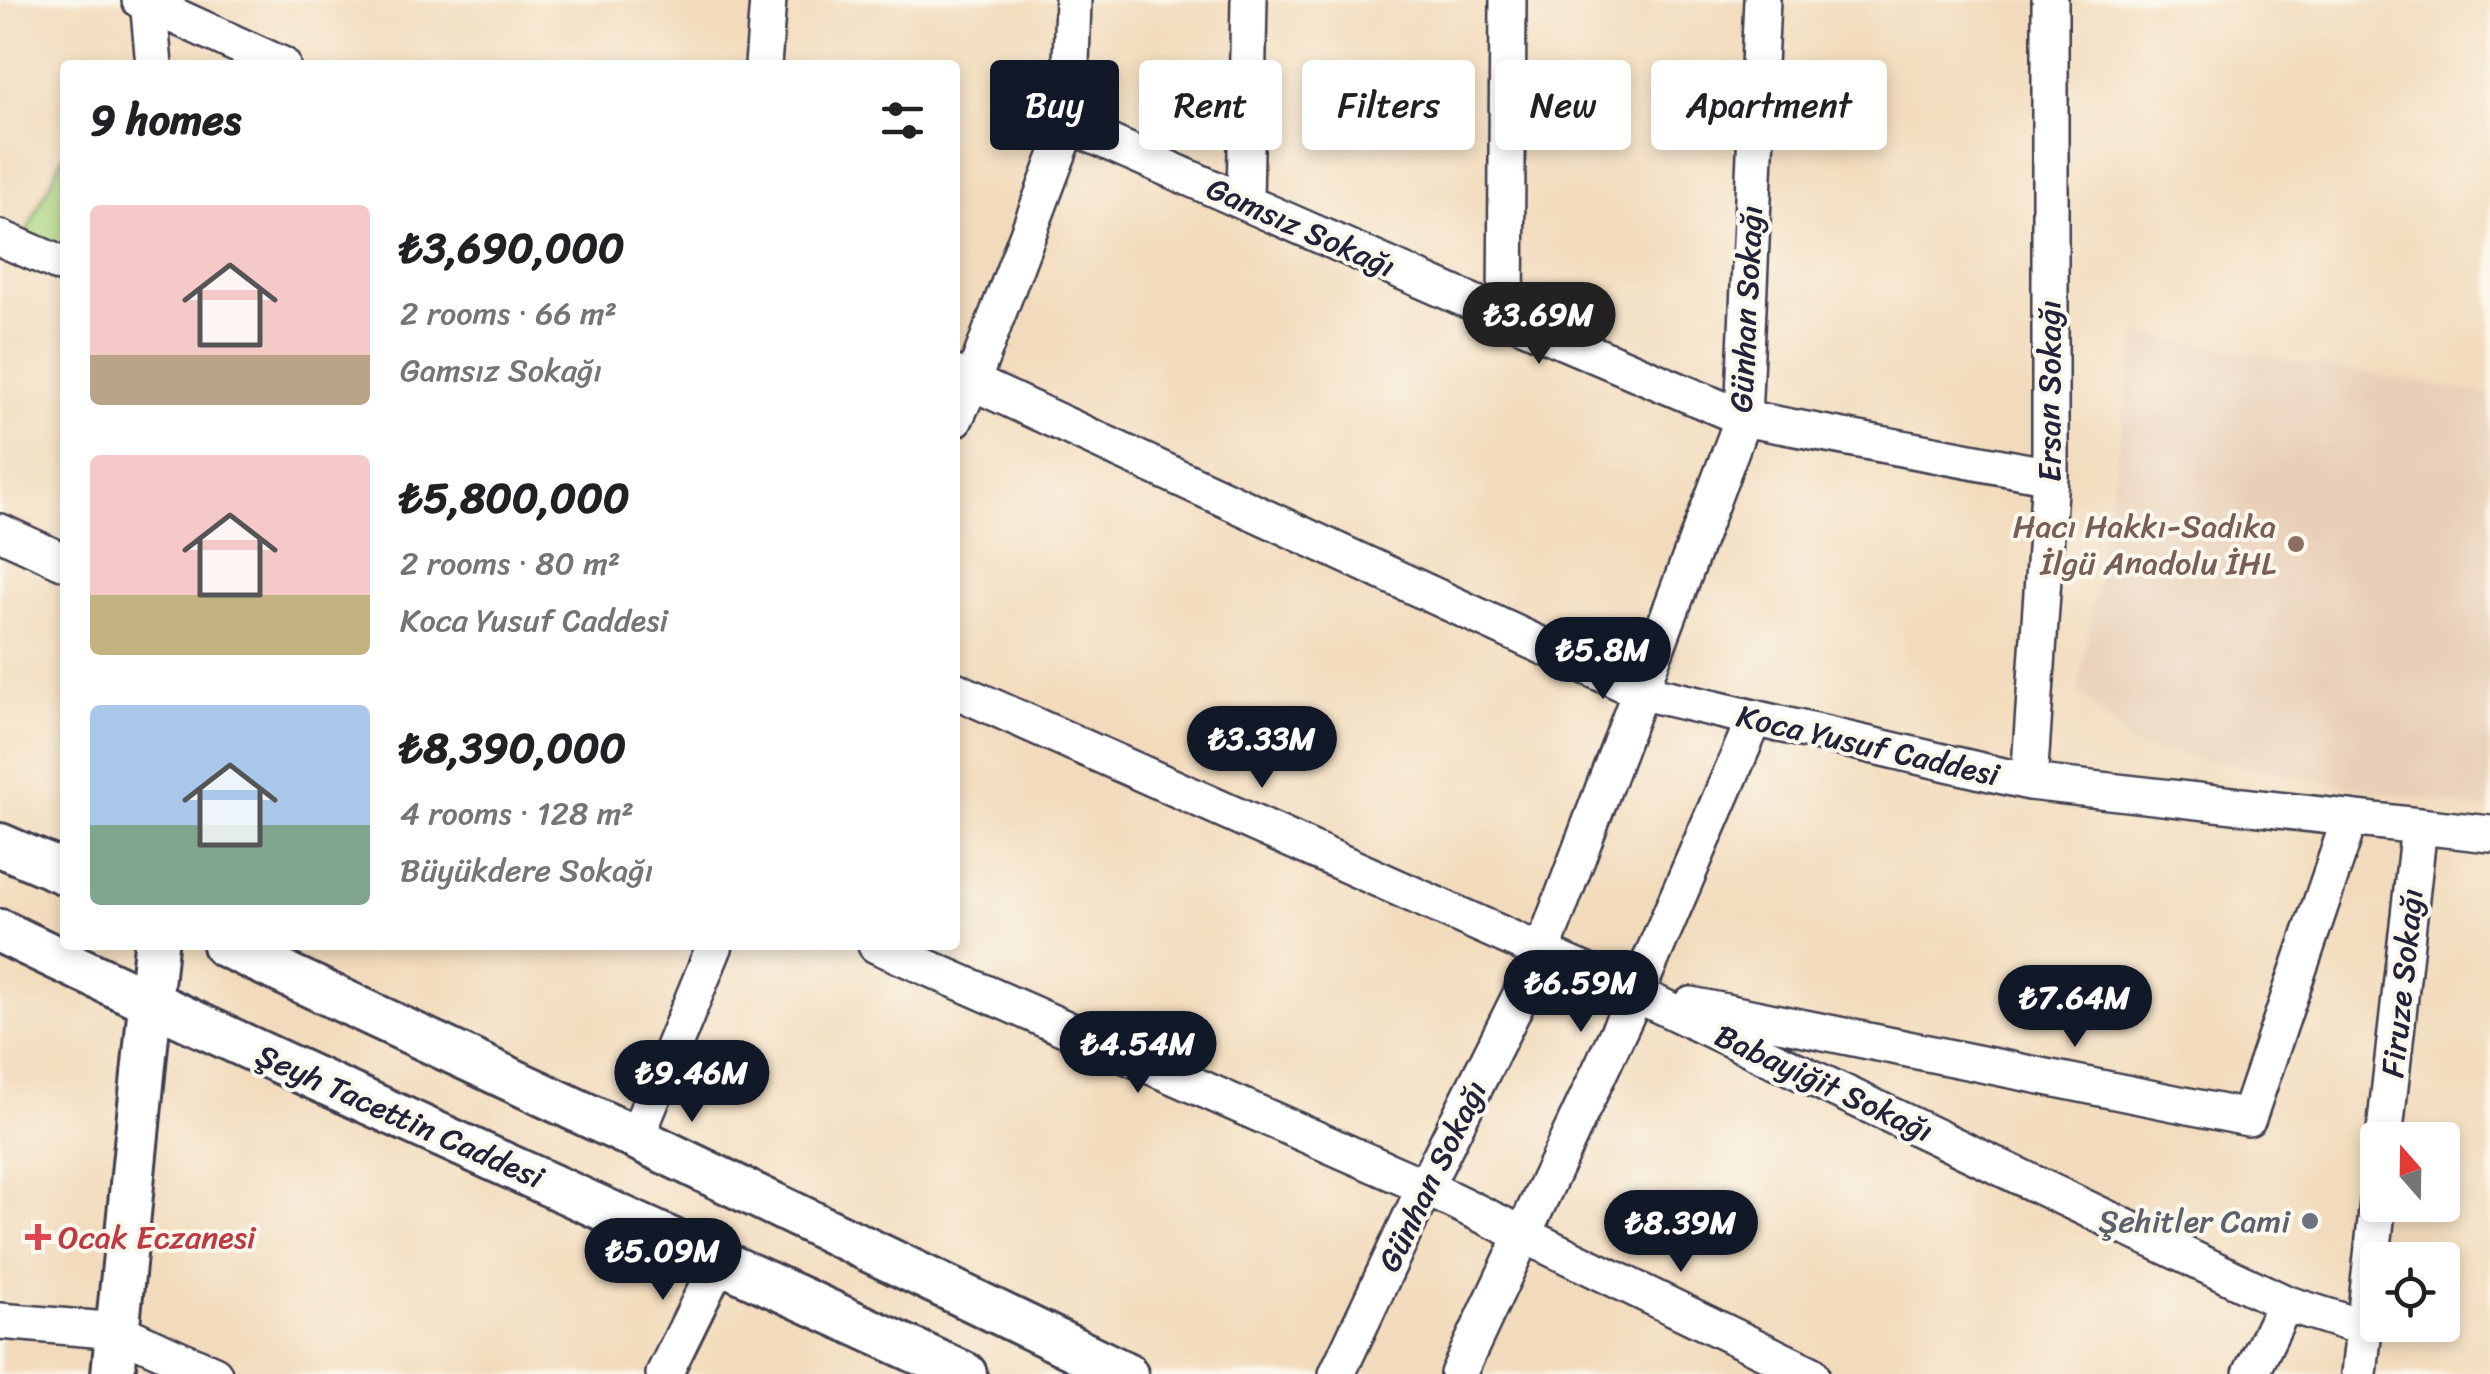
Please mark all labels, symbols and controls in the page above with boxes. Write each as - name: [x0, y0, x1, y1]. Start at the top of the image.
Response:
- chip: Buy: [990, 60, 1119, 150]
- chip: Rent: [1139, 60, 1282, 150]
- chip: Filters: [1302, 60, 1475, 150]
- chip: New: [1495, 60, 1631, 150]
- chip: Apartment: [1651, 60, 1887, 150]
- text: 9 homes: [90, 83, 241, 157]
- icon: filters: [875, 93, 930, 148]
- street label: Gamsız Sokağı: [1197, 160, 1405, 295]
- street label: Günhan Sokağı: [1713, 204, 1780, 414]
- text: ₺3,690,000: [400, 211, 625, 285]
- icon: home: [170, 245, 290, 365]
- pin: ₺3.69M: [1458, 282, 1620, 367]
- text: 2 rooms · 66 m²: [400, 285, 617, 342]
- text: ₺3.69M: [1485, 286, 1593, 343]
- street label: Ersan Sokağı: [2021, 300, 2078, 482]
- text: Gamsız Sokağı: [400, 342, 602, 399]
- text: ₺5,800,000: [400, 461, 630, 535]
- icon: home: [170, 495, 290, 615]
- place label: Hacı Hakkı-Sadıka İlgü Anadolu İHL: [2013, 498, 2276, 592]
- marker: Hacı Hakkı-Sadıka İlgü Anadolu İHL: [2285, 533, 2307, 555]
- text: 2 rooms · 80 m²: [400, 535, 620, 592]
- text: Koca Yusuf Caddesi: [400, 592, 668, 649]
- pin: ₺5.8M: [1533, 617, 1673, 702]
- text: ₺5.8M: [1557, 621, 1649, 678]
- street label: Koca Yusuf Caddesi: [1731, 688, 2006, 804]
- pin: ₺3.33M: [1181, 706, 1343, 791]
- text: ₺3.33M: [1209, 710, 1315, 767]
- text: ₺8,390,000: [400, 711, 626, 785]
- icon: home: [170, 745, 290, 865]
- text: 4 rooms · 128 m²: [400, 785, 634, 842]
- text: Büyükdere Sokağı: [400, 842, 653, 899]
- street label: Firuze Sokağı: [2364, 886, 2441, 1080]
- pin: ₺6.59M: [1500, 950, 1662, 1035]
- text: ₺6.59M: [1526, 954, 1636, 1011]
- pin: ₺7.64M: [1994, 965, 2156, 1050]
- text: ₺7.64M: [2020, 969, 2130, 1026]
- street label: Babayiğit Sokağı: [1705, 1008, 1943, 1159]
- pin: ₺4.54M: [1057, 1011, 1219, 1096]
- text: ₺4.54M: [1082, 1015, 1195, 1072]
- street label: Şeyh Tacettin Caddesi: [247, 1027, 554, 1206]
- pin: ₺9.46M: [611, 1040, 773, 1125]
- text: ₺9.46M: [636, 1044, 748, 1101]
- street label: Günhan Sokağı: [1361, 1071, 1503, 1282]
- north arrow: [2360, 1122, 2460, 1222]
- map controls: [2360, 1122, 2460, 1342]
- pin: ₺8.39M: [1600, 1190, 1762, 1275]
- place label: Şehitler Cami: [2098, 1193, 2291, 1250]
- text: ₺8.39M: [1626, 1194, 1736, 1251]
- place label: Ocak Eczanesi: [58, 1209, 257, 1266]
- marker: Şehitler Cami: [2299, 1210, 2321, 1232]
- pin: ₺5.09M: [582, 1218, 744, 1303]
- text: ₺5.09M: [607, 1222, 719, 1279]
- marker: Ocak Eczanesi: [27, 1226, 49, 1248]
- button: locate: [2360, 1242, 2460, 1342]

